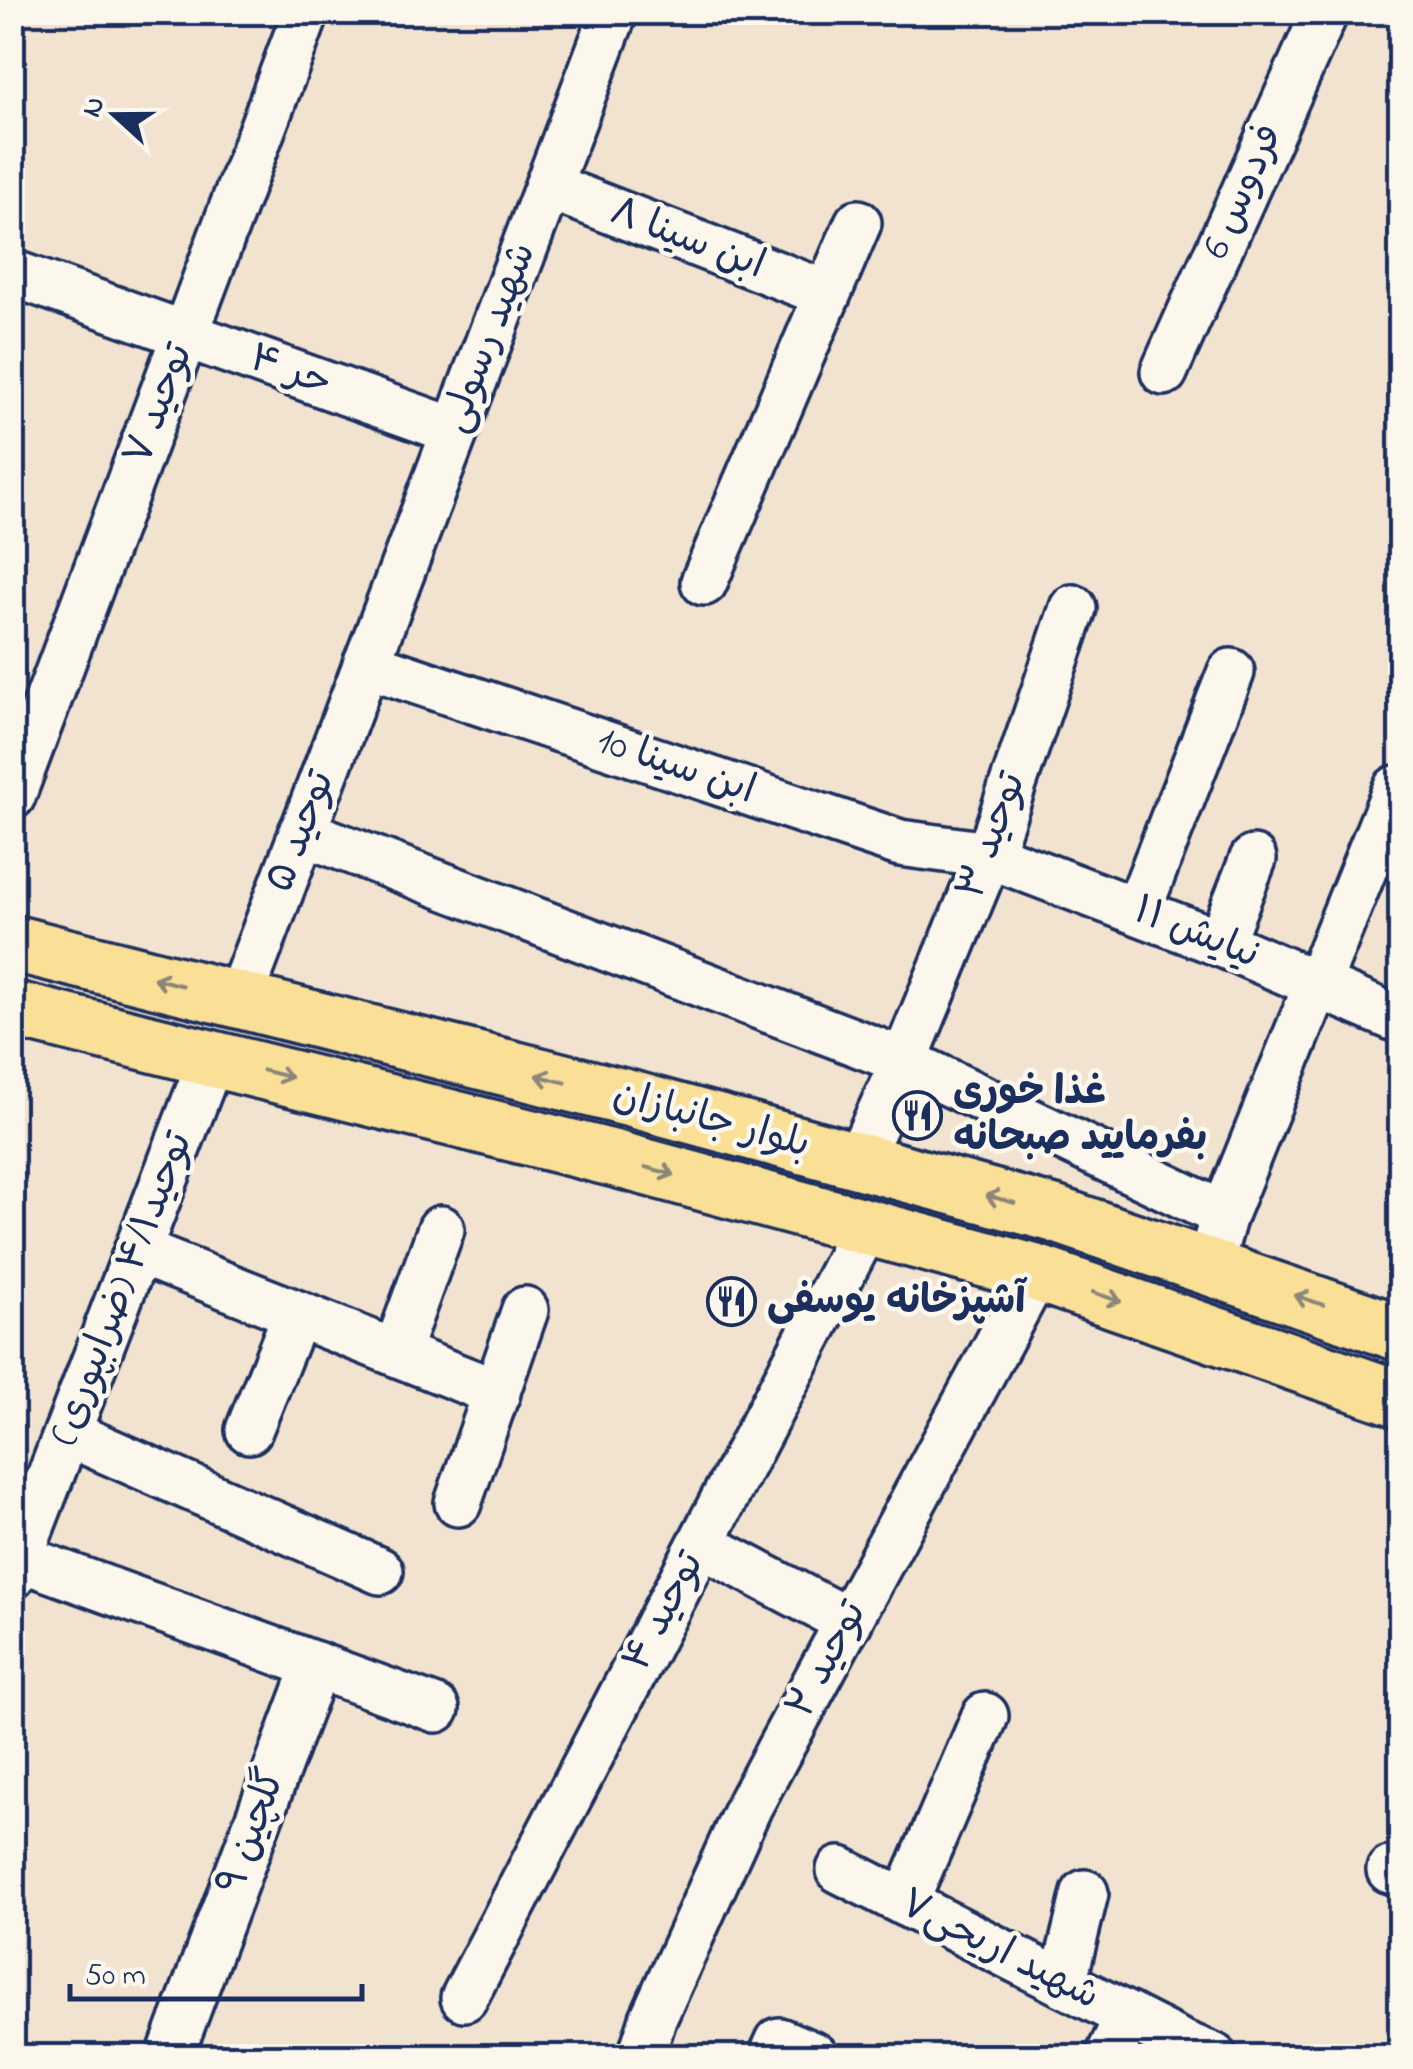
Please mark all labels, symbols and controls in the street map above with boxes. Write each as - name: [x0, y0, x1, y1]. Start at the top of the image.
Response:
- north arrow: [65, 65, 165, 165]
- text: N: [72, 91, 117, 123]
- street label: فردوس 6: [1188, 115, 1300, 269]
- street label: ابن سینا ۸: [601, 183, 773, 297]
- street label: شهید رسولی: [427, 234, 553, 442]
- street label: حر ۴: [240, 330, 340, 414]
- street label: توحید ۷: [110, 335, 210, 475]
- street label: ابن سینا 10: [589, 712, 763, 822]
- street label: توحید ۵: [252, 762, 352, 901]
- street label: توحید ۳: [943, 764, 1043, 908]
- street label: نیایش ۱۱: [1124, 882, 1268, 986]
- one-way arrow: [153, 972, 185, 990]
- place label: غذا خوری بفرمایید صبحانه: [953, 1064, 1207, 1169]
- one-way arrow: [261, 1065, 292, 1084]
- street label: بلوار جانبازان: [606, 1066, 816, 1176]
- one-way arrow: [536, 1069, 568, 1087]
- restaurant icon: غذا خوری بفرمایید صبحانه: [892, 1090, 944, 1142]
- street label: توحید۴/۱ (ضرابپوری): [36, 1123, 210, 1454]
- one-way arrow: [644, 1162, 675, 1181]
- one-way arrow: [985, 1189, 1016, 1208]
- place label: آشپزخانه یوسفی: [767, 1273, 1028, 1332]
- restaurant icon: آشپزخانه یوسفی: [706, 1276, 758, 1328]
- one-way arrow: [1091, 1290, 1123, 1308]
- one-way arrow: [1293, 1290, 1325, 1308]
- street label: توحید ۴: [609, 1541, 721, 1683]
- street label: توحید ۲: [772, 1590, 884, 1729]
- street label: گلچین ۹: [203, 1761, 303, 1903]
- street label: شهید اریحی۷: [889, 1875, 1109, 2027]
- scale bar: [70, 1939, 362, 2001]
- text: 50 m: [85, 1955, 146, 1999]

